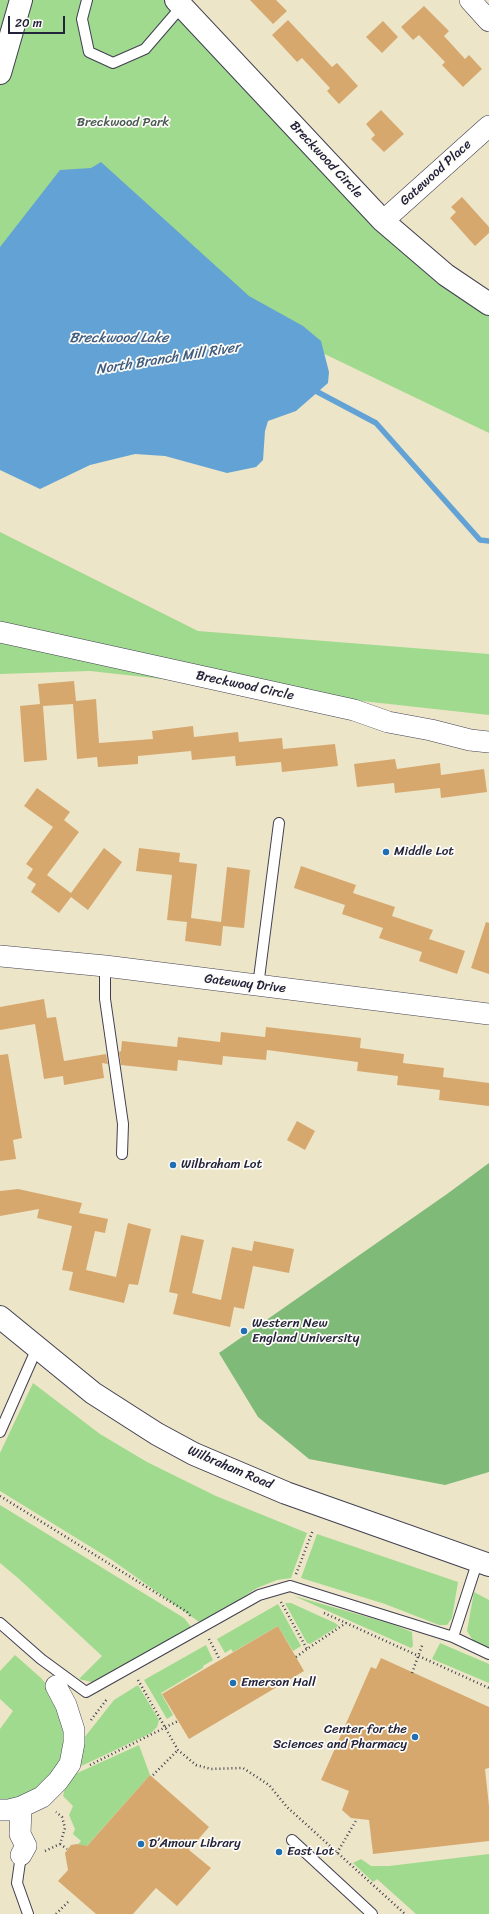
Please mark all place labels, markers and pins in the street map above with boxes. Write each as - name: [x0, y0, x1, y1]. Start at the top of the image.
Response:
- place label: Middle Lot: [394, 844, 454, 860]
- marker: Middle Lot: [381, 847, 391, 857]
- place label: Wilbraham Lot: [181, 1157, 262, 1173]
- marker: Wilbraham Lot: [168, 1160, 178, 1170]
- place label: Western New England University: [252, 1316, 359, 1347]
- marker: Western New England University: [239, 1326, 249, 1336]
- place label: Emerson Hall: [241, 1675, 316, 1691]
- marker: Emerson Hall: [228, 1678, 238, 1688]
- place label: Center for the Sciences and Pharmacy: [273, 1722, 407, 1753]
- marker: Center for the Sciences and Pharmacy: [410, 1732, 420, 1742]
- place label: D’Amour Library: [149, 1836, 241, 1852]
- marker: D’Amour Library: [136, 1839, 146, 1849]
- place label: East Lot: [287, 1844, 334, 1860]
- marker: East Lot: [274, 1847, 284, 1857]

